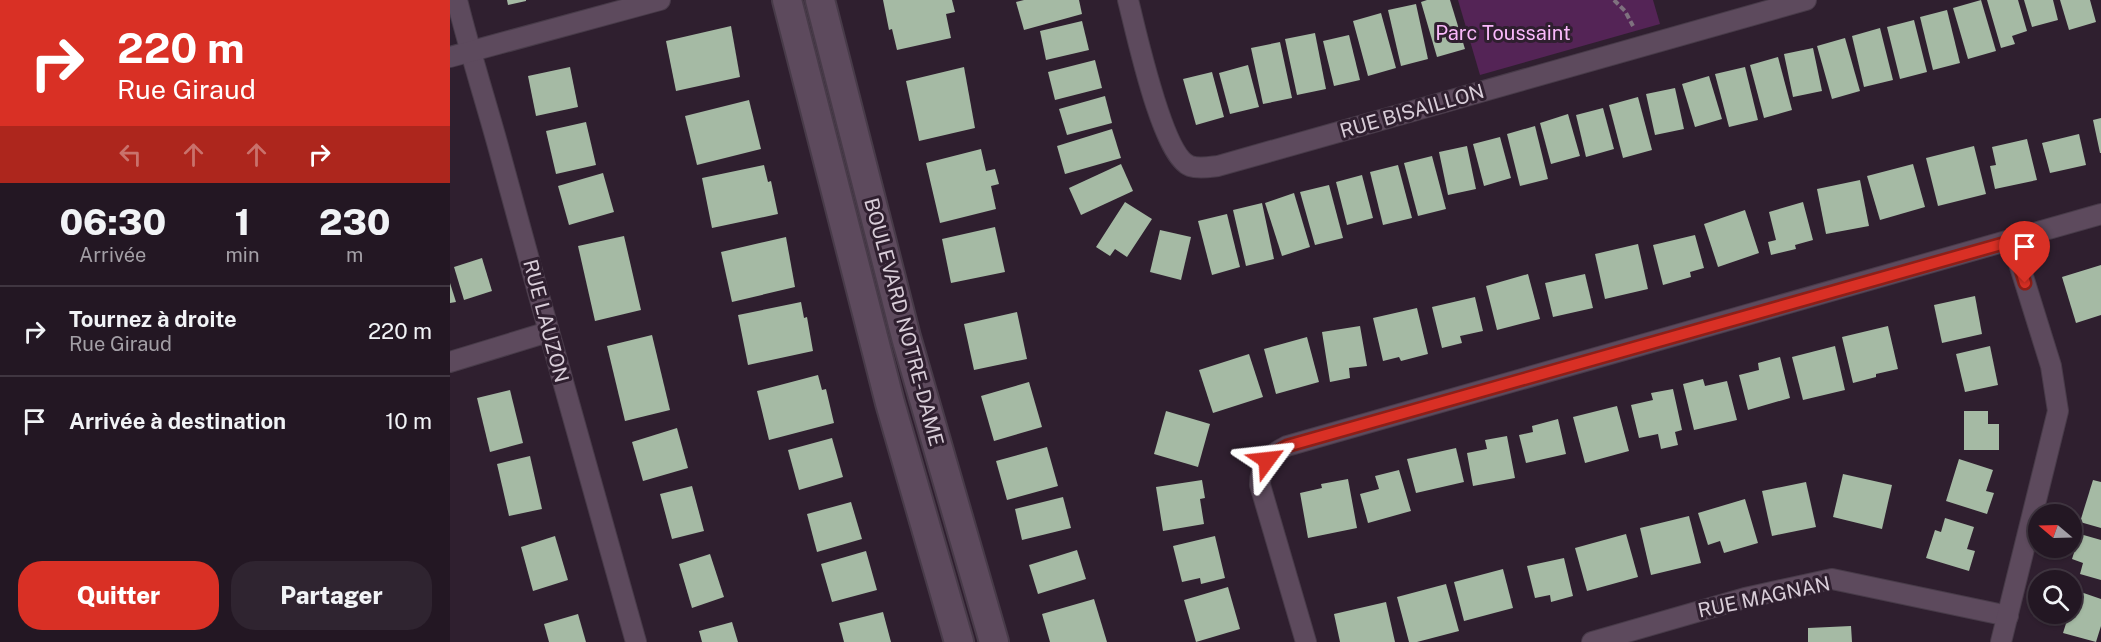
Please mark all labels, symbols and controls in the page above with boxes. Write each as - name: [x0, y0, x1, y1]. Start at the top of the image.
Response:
- park label: Parc Toussaint: [1435, 21, 1571, 45]
- text: 220 m: [117, 23, 245, 72]
- icon: right: [18, 24, 96, 102]
- text: Rue Giraud: [117, 73, 256, 105]
- street label: RUE BISAILLON: [1337, 79, 1487, 143]
- icon: left: [114, 138, 147, 171]
- icon: ahead: [177, 138, 210, 171]
- icon: ahead: [240, 138, 273, 171]
- icon: right: [303, 138, 336, 171]
- street label: BOULEVARD NOTRE-DAME: [859, 195, 949, 449]
- text: 06:30: [59, 201, 166, 243]
- text: 1: [235, 201, 250, 243]
- text: 230: [319, 201, 391, 243]
- pin: [1999, 221, 2050, 283]
- icon: arrive: [2008, 230, 2041, 263]
- text: Arrivée: [79, 243, 146, 267]
- text: min: [226, 243, 259, 267]
- text: m: [346, 243, 363, 267]
- street label: RUE LAUZON: [518, 257, 574, 385]
- text: Tournez à droite: [69, 306, 237, 332]
- icon: right: [18, 315, 51, 348]
- text: 220 m: [368, 318, 432, 344]
- text: Rue Giraud: [69, 332, 172, 356]
- icon: arrive: [18, 405, 51, 438]
- text: Arrivée à destination: [69, 408, 286, 434]
- text: 10 m: [385, 408, 432, 434]
- position arrow: [1235, 428, 1299, 492]
- north arrow: [2028, 504, 2082, 558]
- map controls: [2028, 504, 2082, 624]
- button: Quitter: [18, 561, 219, 630]
- button: Partager: [231, 561, 432, 630]
- button: search: [2028, 570, 2082, 624]
- street label: RUE MAGNAN: [1696, 571, 1832, 623]

